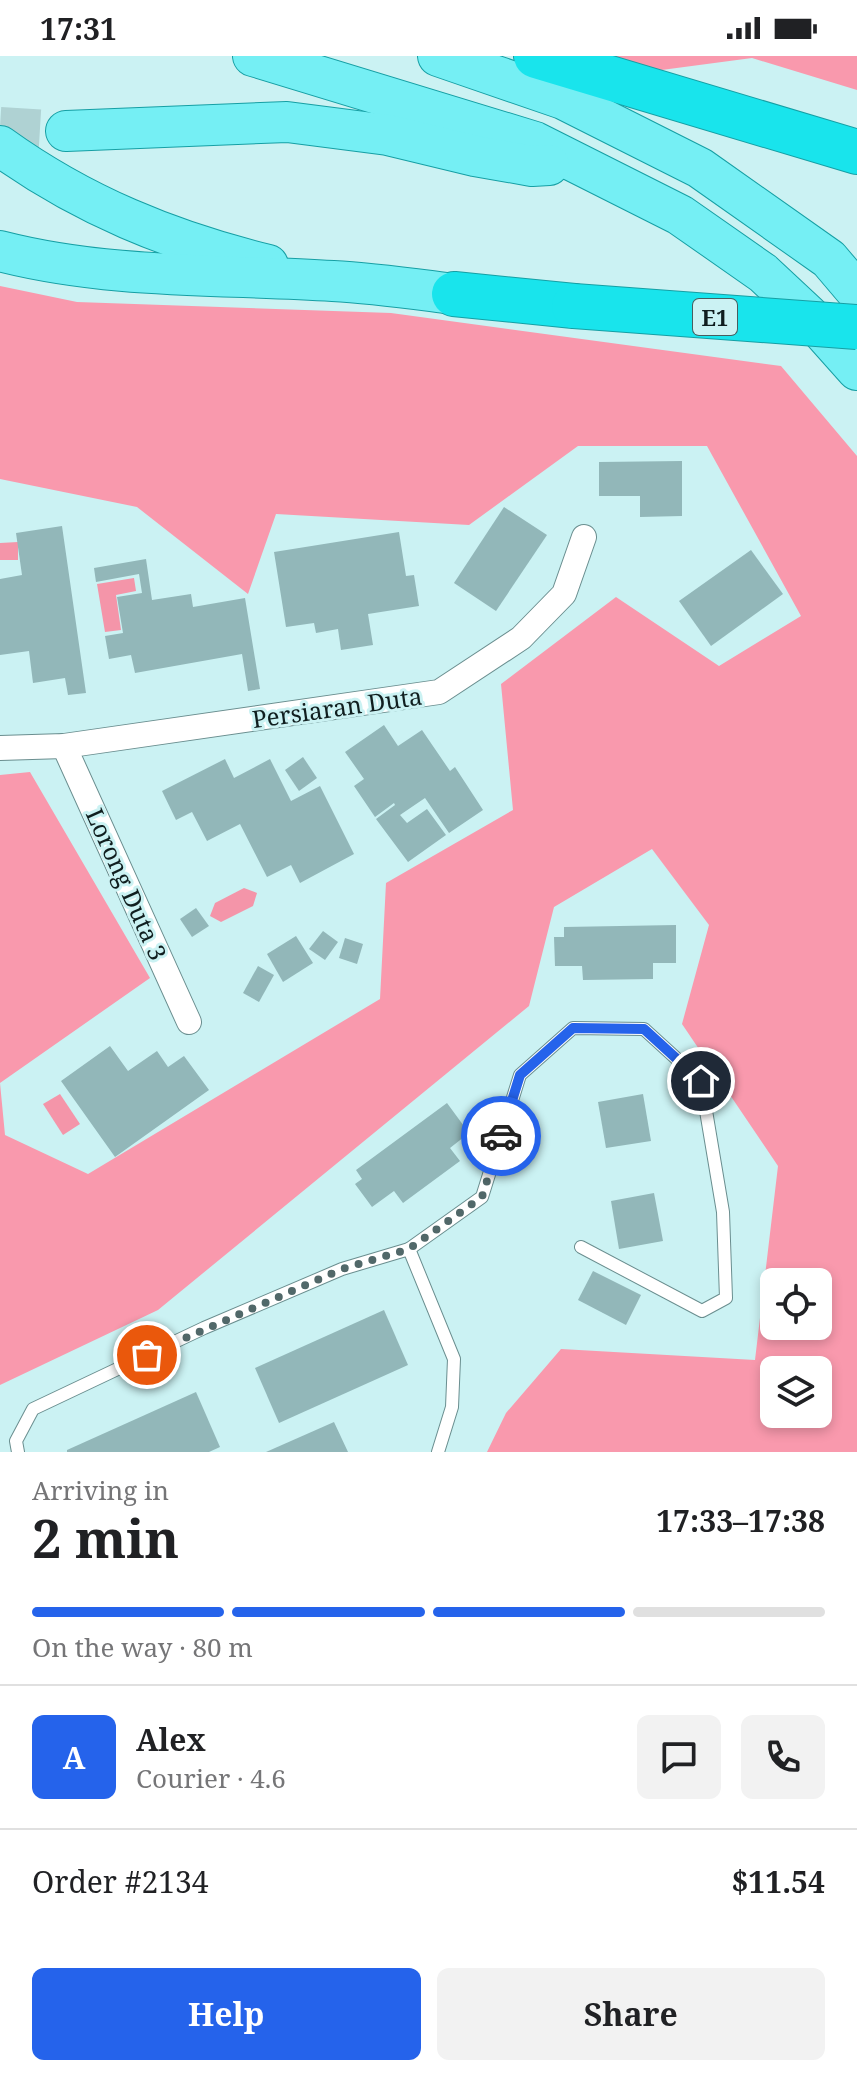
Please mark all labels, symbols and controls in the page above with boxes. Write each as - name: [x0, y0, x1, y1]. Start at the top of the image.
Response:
- text: 17:31: [40, 8, 117, 49]
- road number: E1: [693, 299, 737, 335]
- street label: Persiaran Duta: [250, 679, 424, 735]
- street label: Lorong Duta 3: [79, 803, 175, 965]
- pin: [667, 1047, 735, 1115]
- icon: home: [679, 1059, 723, 1103]
- courier: [461, 1096, 541, 1176]
- icon: car: [479, 1114, 523, 1158]
- map controls: [760, 1268, 832, 1428]
- button: locate: [760, 1268, 832, 1340]
- pin: [113, 1321, 181, 1389]
- icon: bag: [125, 1333, 169, 1377]
- button: layers: [760, 1356, 832, 1428]
- text: Arriving in: [32, 1472, 169, 1508]
- text: 17:33–17:38: [656, 1500, 825, 1541]
- text: 2 min: [32, 1502, 179, 1573]
- text: On the way · 80 m: [32, 1629, 253, 1665]
- button: chat: [637, 1715, 721, 1799]
- button: phone: [741, 1715, 825, 1799]
- text: Alex: [136, 1719, 206, 1760]
- text: A: [63, 1737, 85, 1778]
- text: Courier · 4.6: [136, 1760, 286, 1796]
- text: Order #2134: [32, 1861, 209, 1902]
- text: $11.54: [731, 1861, 825, 1902]
- button: Help: [32, 1968, 421, 2060]
- button: Share: [437, 1968, 825, 2060]

